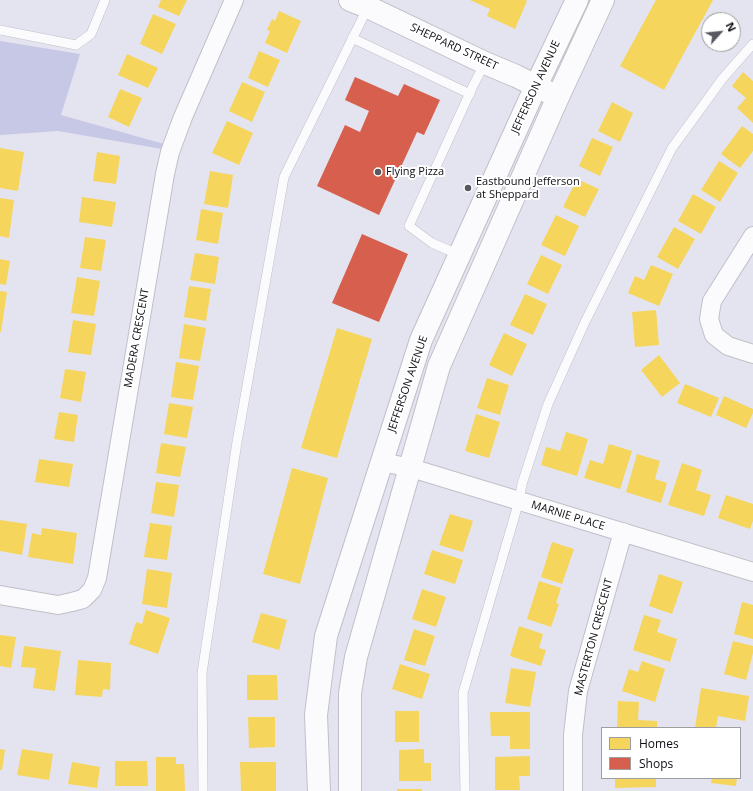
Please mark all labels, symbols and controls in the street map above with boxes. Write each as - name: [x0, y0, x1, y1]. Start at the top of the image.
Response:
- north arrow: [701, 12, 741, 52]
- text: N: [723, 19, 740, 34]
- street label: SHEPPARD STREET: [408, 21, 500, 73]
- street label: JEFFERSON AVENUE: [509, 38, 563, 136]
- place label: Flying Pizza: [386, 165, 444, 179]
- marker: Flying Pizza: [373, 167, 383, 177]
- place label: Eastbound Jefferson at Sheppard: [476, 175, 580, 201]
- marker: Eastbound Jefferson at Sheppard: [463, 183, 473, 193]
- street label: MADERA CRESCENT: [122, 287, 152, 389]
- street label: JEFFERSON AVENUE: [385, 334, 431, 434]
- street label: MARNIE PLACE: [530, 499, 606, 533]
- street label: MASTERTON CRESCENT: [572, 577, 616, 697]
- legend: [601, 727, 741, 779]
- text: Homes: [639, 735, 679, 752]
- text: Shops: [639, 755, 673, 772]

